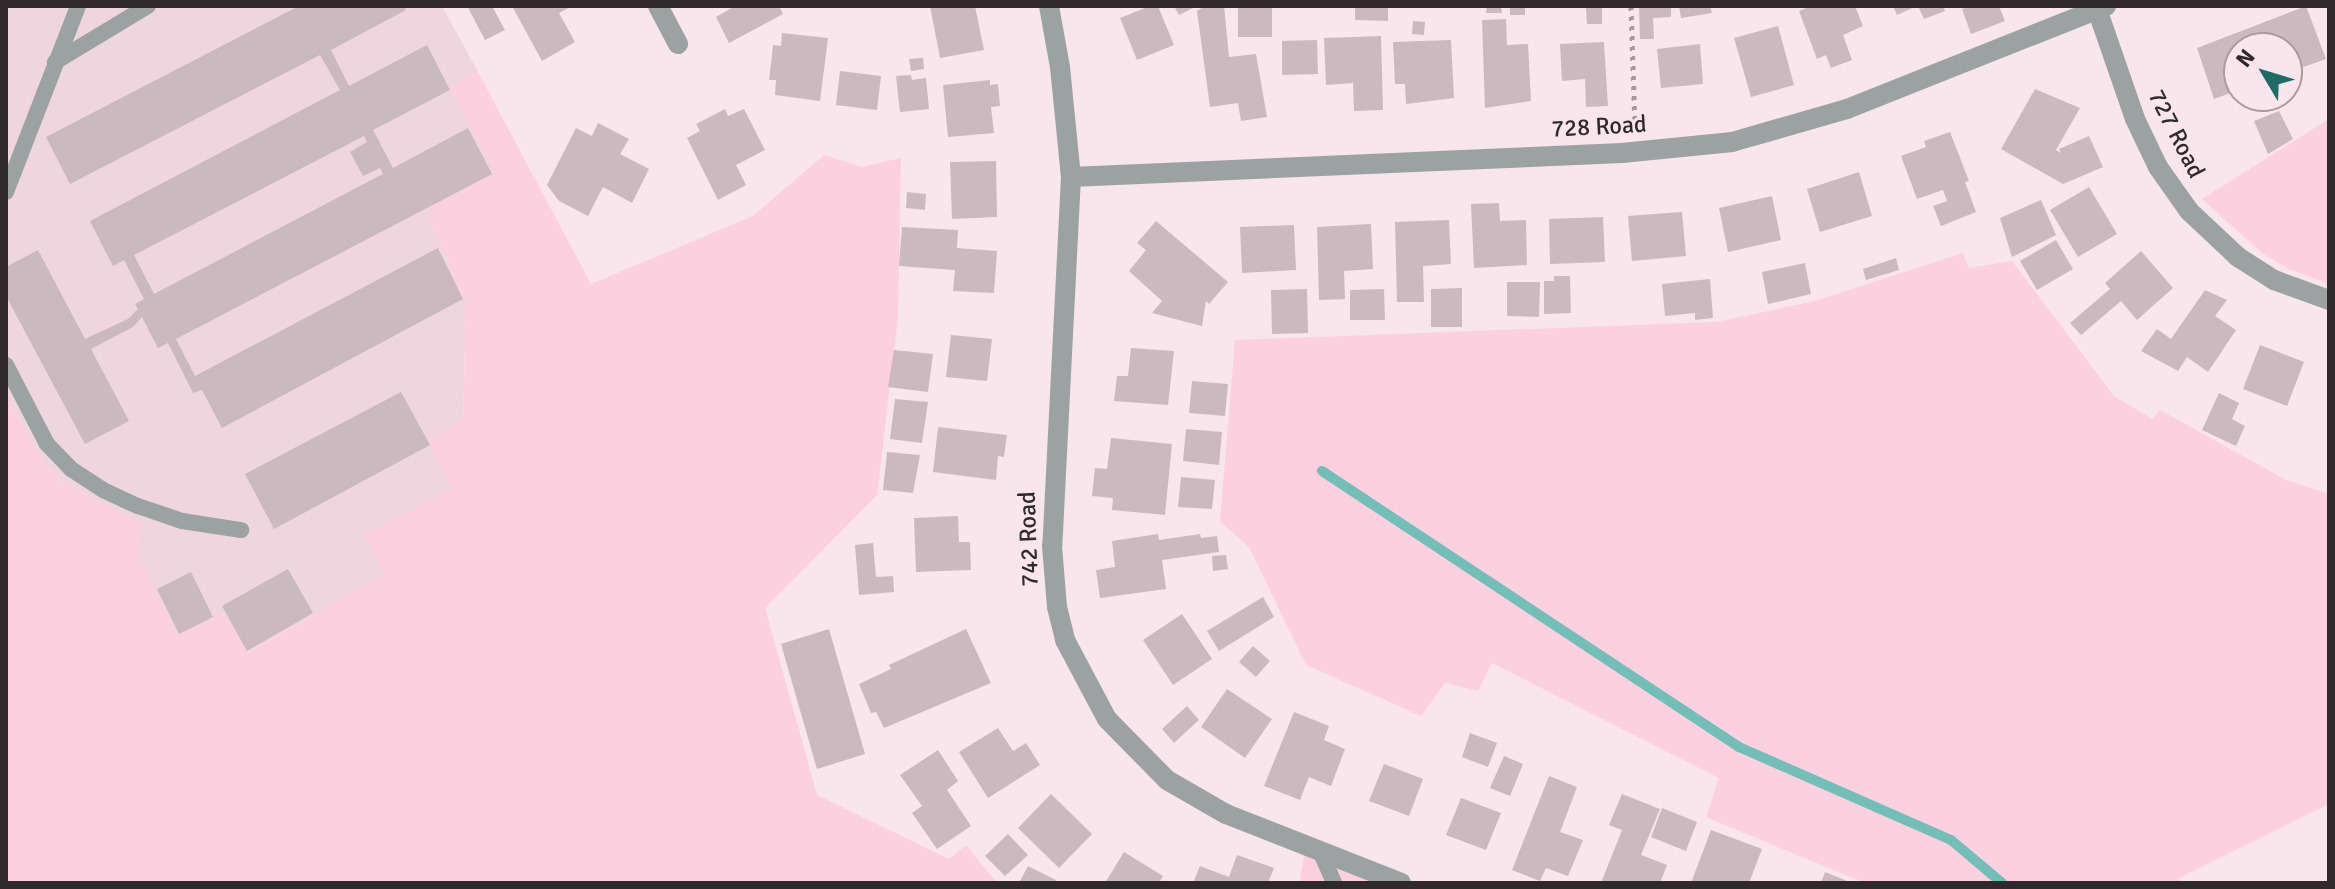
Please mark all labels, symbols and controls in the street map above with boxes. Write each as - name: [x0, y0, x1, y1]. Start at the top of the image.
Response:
- north arrow: [2223, 32, 2303, 112]
- text: N: [2230, 44, 2261, 72]
- street label: 727 Road: [2141, 85, 2211, 183]
- street label: 728 Road: [1551, 110, 1647, 144]
- street label: 742 Road: [1013, 491, 1045, 587]

